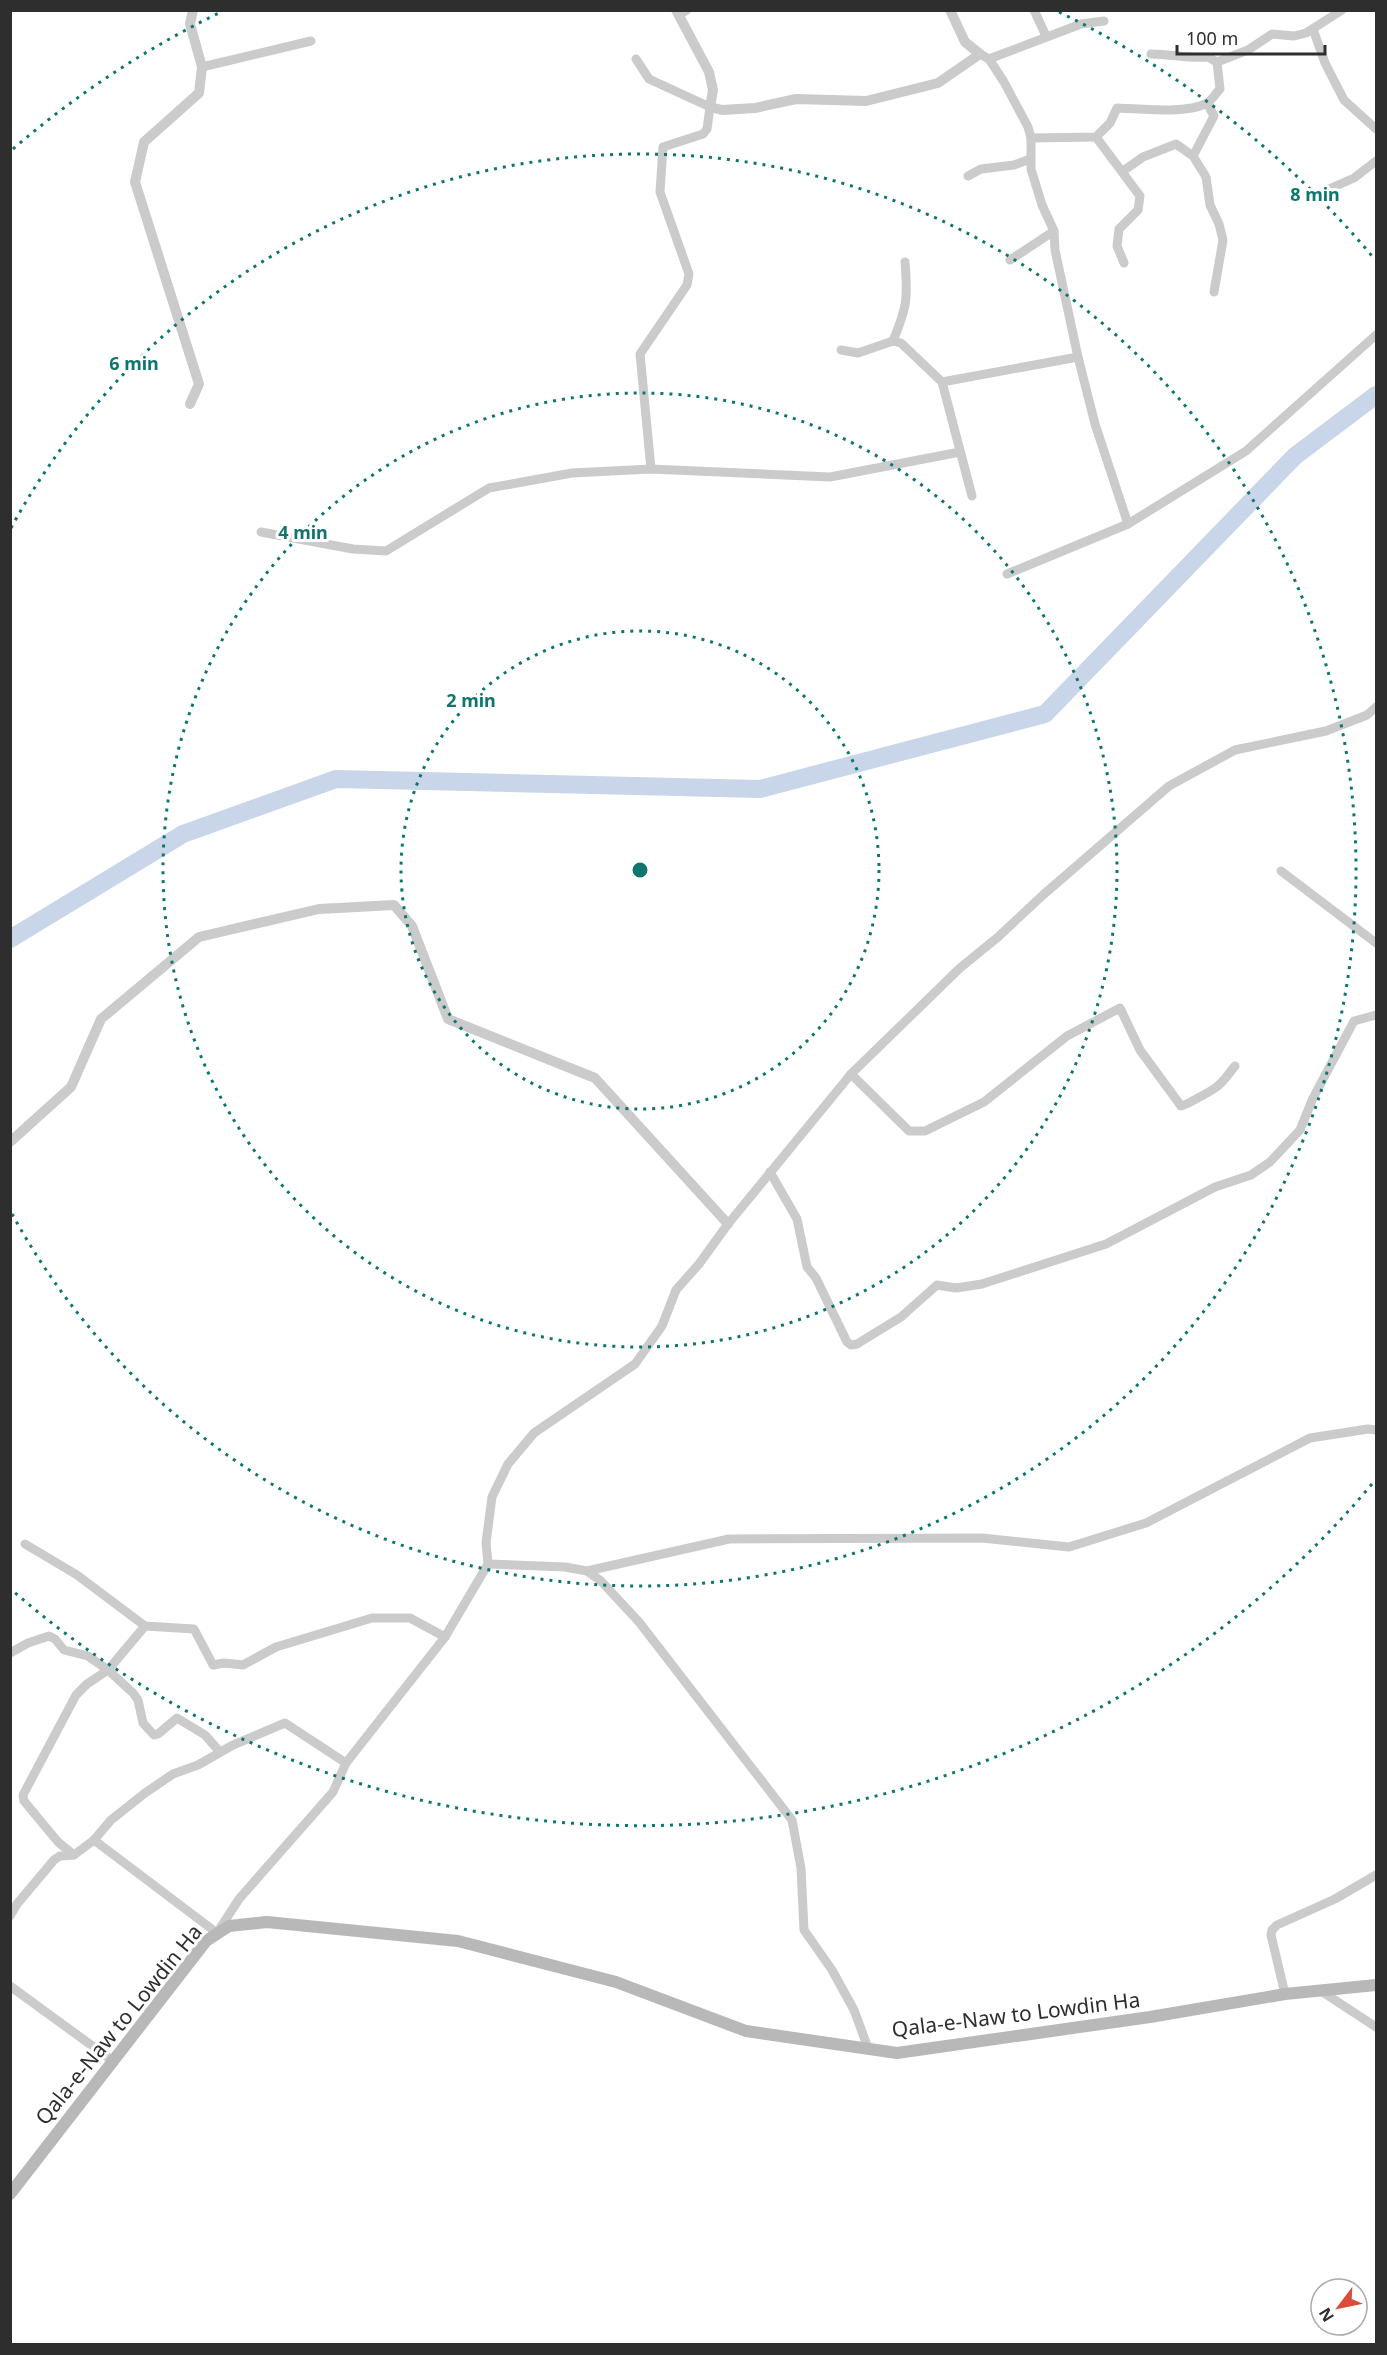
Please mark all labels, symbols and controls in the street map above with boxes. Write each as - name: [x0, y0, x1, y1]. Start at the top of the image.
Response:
- scale bar: [1177, 18, 1326, 56]
- text: 100 m: [1186, 26, 1238, 50]
- text: 8 min: [1290, 182, 1340, 206]
- text: 6 min: [109, 351, 159, 375]
- text: 4 min: [278, 520, 328, 544]
- text: 2 min: [446, 688, 496, 712]
- centre of rings: [630, 860, 650, 880]
- street label: Qala-e-Naw to Lowdin Ha: [29, 1918, 208, 2130]
- street label: Qala-e-Naw to Lowdin Ha: [890, 1985, 1142, 2043]
- north arrow: [1309, 2277, 1369, 2337]
- text: N: [1314, 2304, 1339, 2326]

